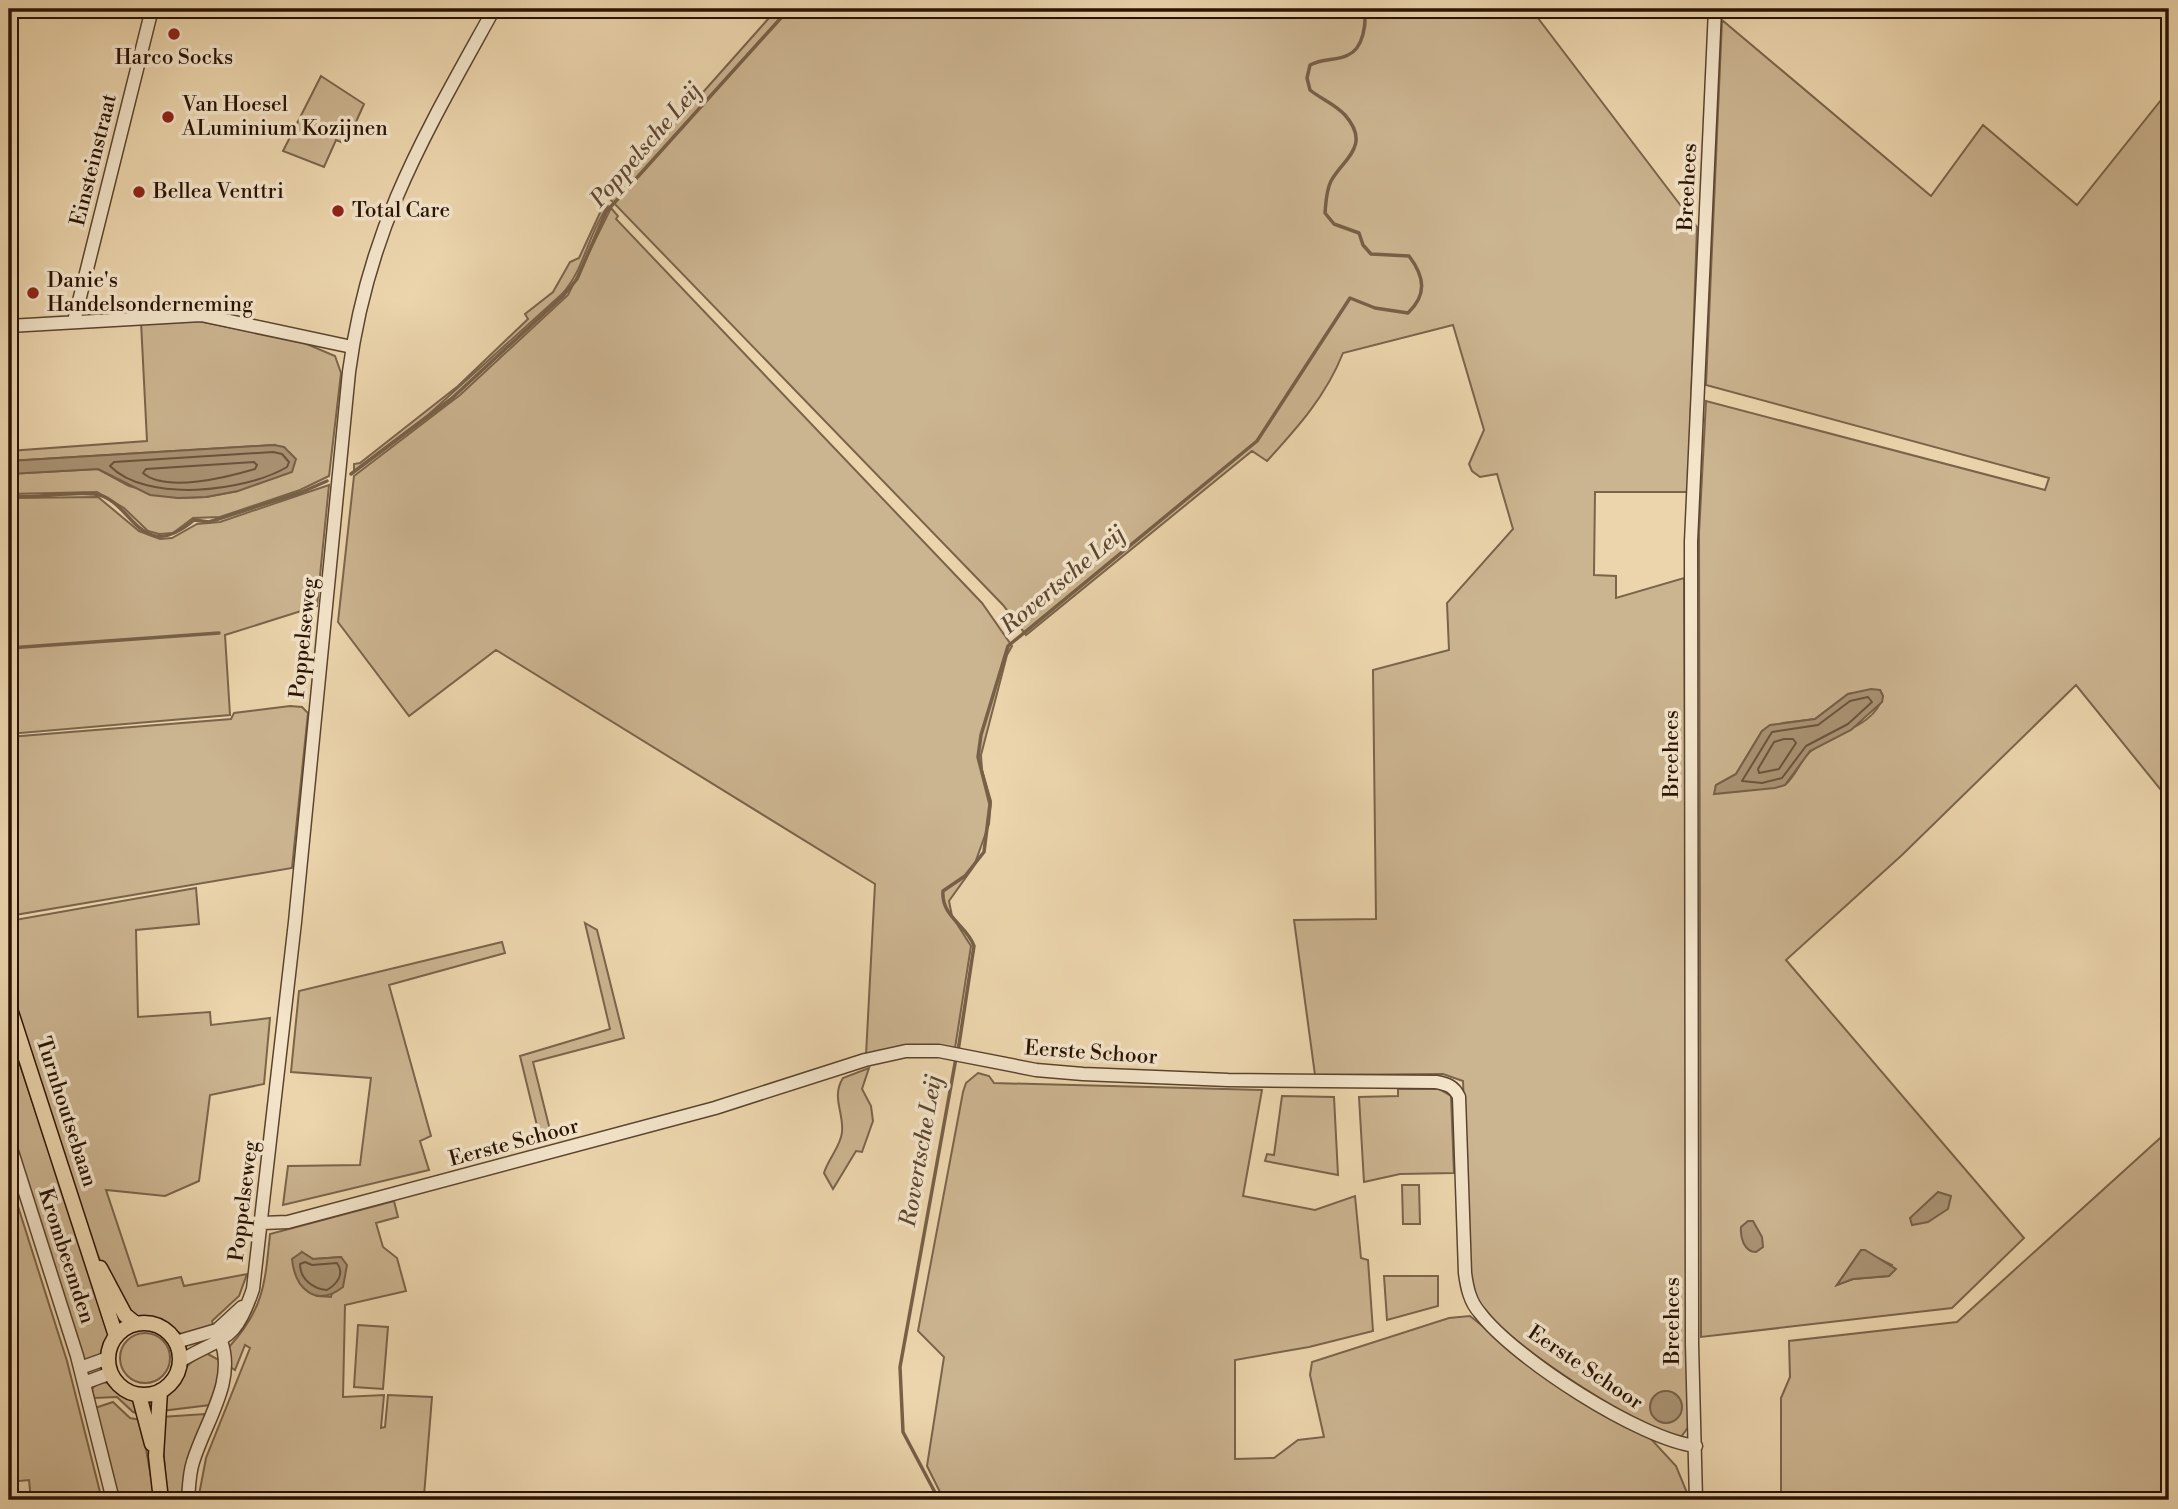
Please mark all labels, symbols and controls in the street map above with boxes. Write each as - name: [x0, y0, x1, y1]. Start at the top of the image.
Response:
- marker: Harco Socks: [166, 26, 182, 42]
- place label: Harco Socks: [115, 45, 233, 71]
- water label: Poppelsche Leij: [584, 77, 708, 214]
- street label: Einsteinstraat: [65, 91, 123, 229]
- place label: Van Hoesel ALuminium Kozijnen: [181, 92, 388, 142]
- marker: Van Hoesel ALuminium Kozijnen: [160, 109, 176, 125]
- street label: Breehees: [1673, 142, 1703, 233]
- place label: Bellea Venttri: [152, 179, 284, 205]
- marker: Bellea Venttri: [131, 184, 147, 200]
- place label: Total Care: [352, 198, 450, 224]
- marker: Total Care: [330, 203, 346, 219]
- place label: Danie's Handelsonderneming: [47, 268, 253, 318]
- marker: Danie's Handelsonderneming: [25, 285, 41, 301]
- water label: Rovertsche Leij: [995, 520, 1131, 641]
- street label: Poppelseweg: [285, 576, 323, 700]
- street label: Breehees: [1659, 710, 1685, 799]
- street label: Turnhoutsebaan: [30, 1034, 103, 1191]
- street label: Eerste Schoor: [1024, 1035, 1158, 1071]
- water label: Rovertsche Leij: [894, 1073, 948, 1230]
- street label: Eerste Schoor: [446, 1113, 582, 1173]
- street label: Poppelseweg: [224, 1139, 264, 1263]
- street label: Krombeemden: [32, 1185, 100, 1328]
- street label: Breehees: [1660, 1277, 1686, 1366]
- street label: Eerste Schoor: [1522, 1320, 1648, 1416]

